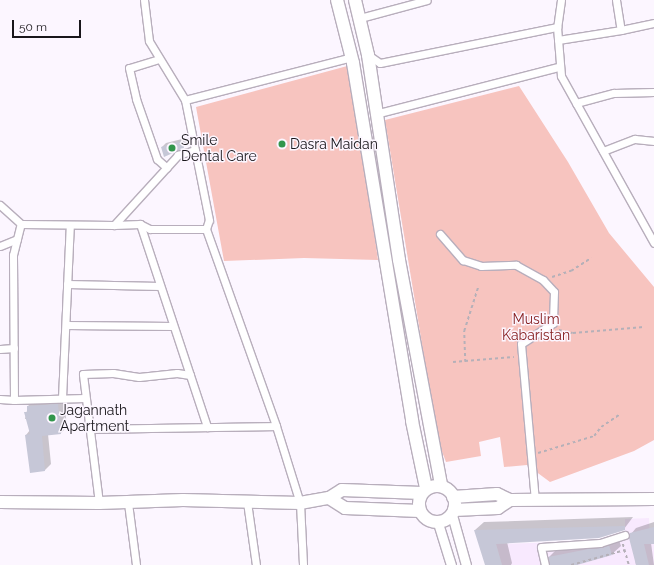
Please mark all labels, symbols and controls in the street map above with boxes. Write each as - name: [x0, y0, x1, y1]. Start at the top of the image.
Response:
- scale bar: [14, 12, 83, 38]
- text: 50 m: [19, 20, 47, 34]
- place label: Smile Dental Care: [181, 132, 257, 164]
- place label: Dasra Maidan: [290, 136, 378, 152]
- marker: Dasra Maidan: [277, 139, 287, 149]
- marker: Smile Dental Care: [166, 142, 178, 154]
- park label: Muslim Kabaristan: [502, 311, 570, 344]
- place label: Jagannath Apartment: [60, 402, 129, 434]
- marker: Jagannath Apartment: [47, 413, 57, 423]

